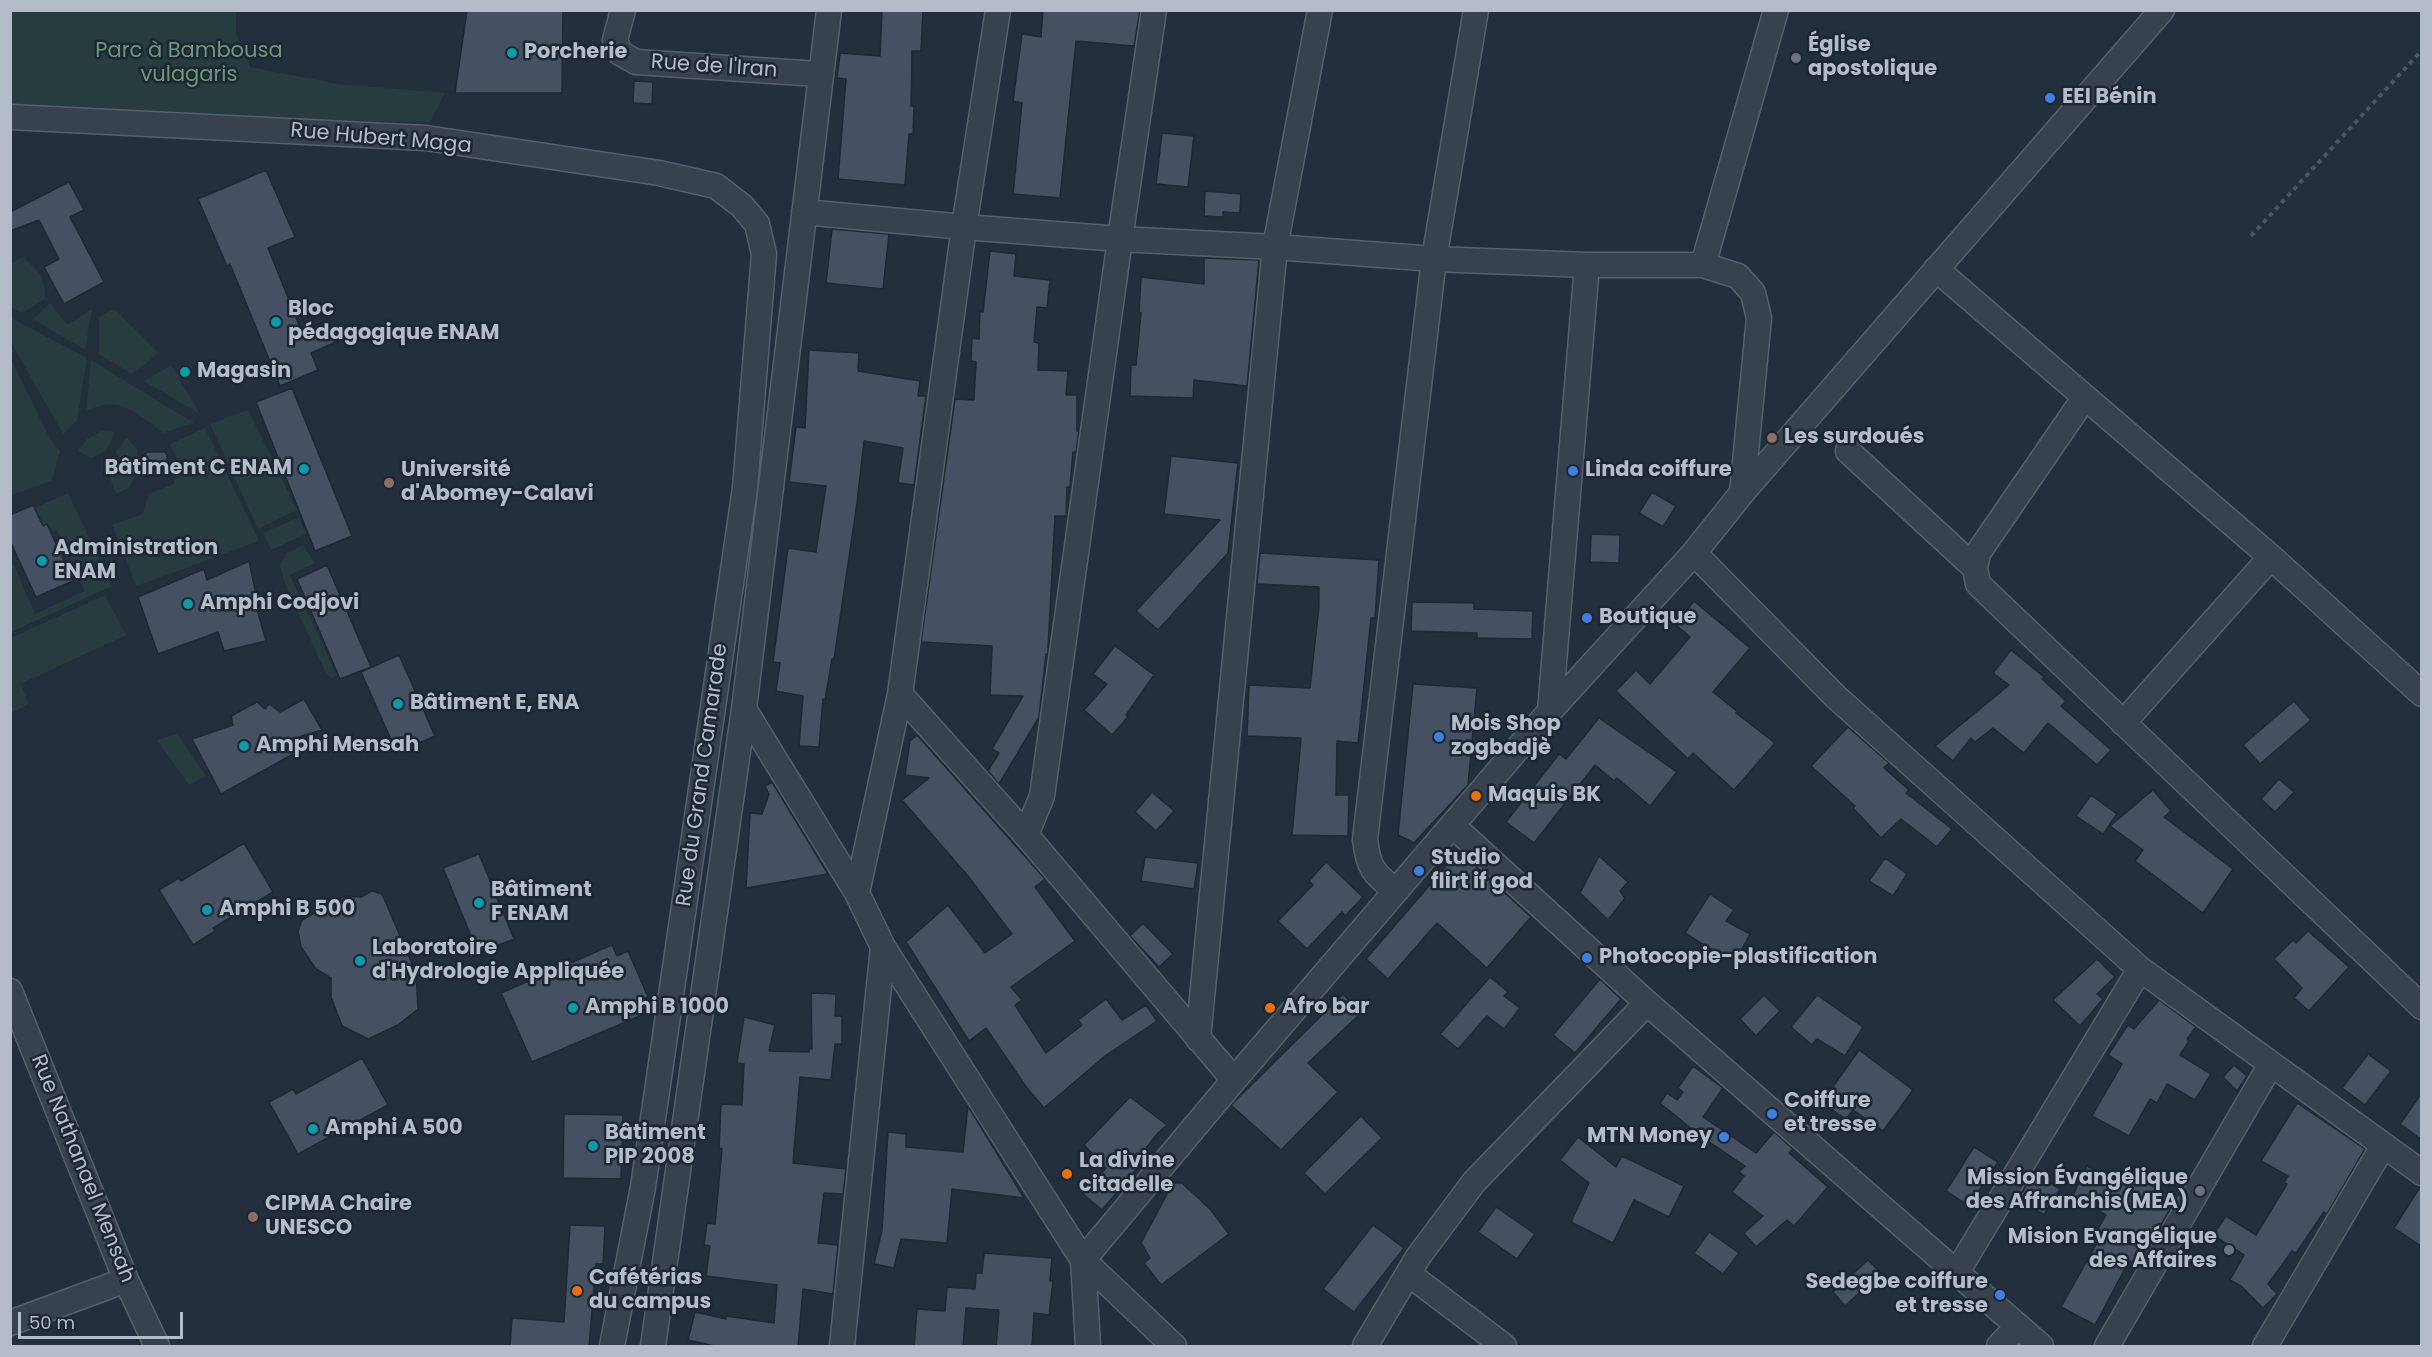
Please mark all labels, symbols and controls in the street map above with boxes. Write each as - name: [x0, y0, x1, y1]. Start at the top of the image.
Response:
- place label: Église apostolique: [1808, 33, 1937, 83]
- park label: Parc à Bambousa vulagaris: [95, 39, 283, 89]
- place label: Porcherie: [524, 40, 627, 66]
- marker: Porcherie: [505, 46, 519, 60]
- street label: Rue de l'Iran: [650, 50, 778, 84]
- marker: Église apostolique: [1789, 51, 1803, 65]
- place label: EEI Bénin: [2062, 85, 2157, 111]
- marker: EEI Bénin: [2043, 91, 2057, 105]
- street label: Rue Hubert Maga: [289, 119, 473, 159]
- place label: Bloc pédagogique ENAM: [288, 297, 500, 347]
- marker: Bloc pédagogique ENAM: [269, 315, 283, 329]
- place label: Magasin: [197, 359, 291, 385]
- marker: Magasin: [178, 365, 192, 379]
- place label: Les surdoués: [1784, 425, 1924, 451]
- marker: Les surdoués: [1765, 431, 1779, 445]
- place label: Bâtiment C ENAM: [105, 456, 292, 482]
- place label: Université d'Abomey-Calavi: [401, 458, 594, 508]
- place label: Linda coiffure: [1585, 458, 1732, 484]
- marker: Bâtiment C ENAM: [297, 462, 311, 476]
- marker: Linda coiffure: [1566, 464, 1580, 478]
- marker: Université d'Abomey-Calavi: [382, 476, 396, 490]
- place label: Administration ENAM: [54, 536, 218, 586]
- marker: Administration ENAM: [35, 554, 49, 568]
- place label: Amphi Codjovi: [200, 591, 359, 617]
- marker: Amphi Codjovi: [181, 597, 195, 611]
- place label: Boutique: [1599, 605, 1696, 631]
- marker: Boutique: [1580, 611, 1594, 625]
- street label: Rue du Grand Camarade: [672, 642, 734, 908]
- place label: Bâtiment E, ENA: [410, 691, 580, 717]
- marker: Bâtiment E, ENA: [391, 697, 405, 711]
- place label: Mois Shop zogbadjè: [1451, 712, 1561, 762]
- marker: Mois Shop zogbadjè: [1432, 730, 1446, 744]
- place label: Amphi Mensah: [256, 733, 419, 759]
- marker: Amphi Mensah: [237, 739, 251, 753]
- place label: Maquis BK: [1488, 783, 1601, 809]
- marker: Maquis BK: [1469, 789, 1483, 803]
- place label: Studio flirt if god: [1431, 846, 1533, 896]
- marker: Studio flirt if god: [1412, 864, 1426, 878]
- place label: Bâtiment F ENAM: [491, 878, 592, 928]
- marker: Bâtiment F ENAM: [472, 896, 486, 910]
- place label: Amphi B 500: [219, 897, 355, 923]
- marker: Amphi B 500: [200, 903, 214, 917]
- place label: Laboratoire d'Hydrologie Appliquée: [372, 936, 624, 986]
- place label: Photocopie-plastification: [1599, 945, 1877, 971]
- marker: Photocopie-plastification: [1580, 951, 1594, 965]
- marker: Laboratoire d'Hydrologie Appliquée: [353, 954, 367, 968]
- place label: Amphi B 1000: [585, 995, 729, 1021]
- place label: Afro bar: [1282, 995, 1369, 1021]
- marker: Amphi B 1000: [566, 1001, 580, 1015]
- marker: Afro bar: [1263, 1001, 1277, 1015]
- street label: Rue Nathanael Mensah: [25, 1051, 139, 1287]
- place label: Coiffure et tresse: [1784, 1089, 1877, 1139]
- marker: Coiffure et tresse: [1765, 1107, 1779, 1121]
- place label: Amphi A 500: [325, 1116, 463, 1142]
- place label: Bâtiment PIP 2008: [605, 1121, 706, 1171]
- marker: Amphi A 500: [306, 1122, 320, 1136]
- place label: MTN Money: [1587, 1124, 1712, 1150]
- marker: MTN Money: [1717, 1130, 1731, 1144]
- marker: Bâtiment PIP 2008: [586, 1139, 600, 1153]
- place label: La divine citadelle: [1079, 1149, 1175, 1199]
- place label: Mission Évangélique des Affranchis(MEA): [1966, 1166, 2188, 1216]
- marker: La divine citadelle: [1060, 1167, 1074, 1181]
- marker: Mission Évangélique des Affranchis(MEA): [2193, 1184, 2207, 1198]
- place label: CIPMA Chaire UNESCO: [265, 1192, 412, 1242]
- marker: CIPMA Chaire UNESCO: [246, 1210, 260, 1224]
- place label: Mision Evangélique des Affaires: [2008, 1225, 2217, 1275]
- marker: Mision Evangélique des Affaires: [2222, 1243, 2236, 1257]
- place label: Cafétérias du campus: [589, 1266, 711, 1316]
- place label: Sedegbe coiffure et tresse: [1806, 1270, 1988, 1320]
- marker: Cafétérias du campus: [570, 1284, 584, 1298]
- marker: Sedegbe coiffure et tresse: [1993, 1288, 2007, 1302]
- scale bar: [21, 1300, 186, 1338]
- text: 50 m: [29, 1310, 75, 1335]

